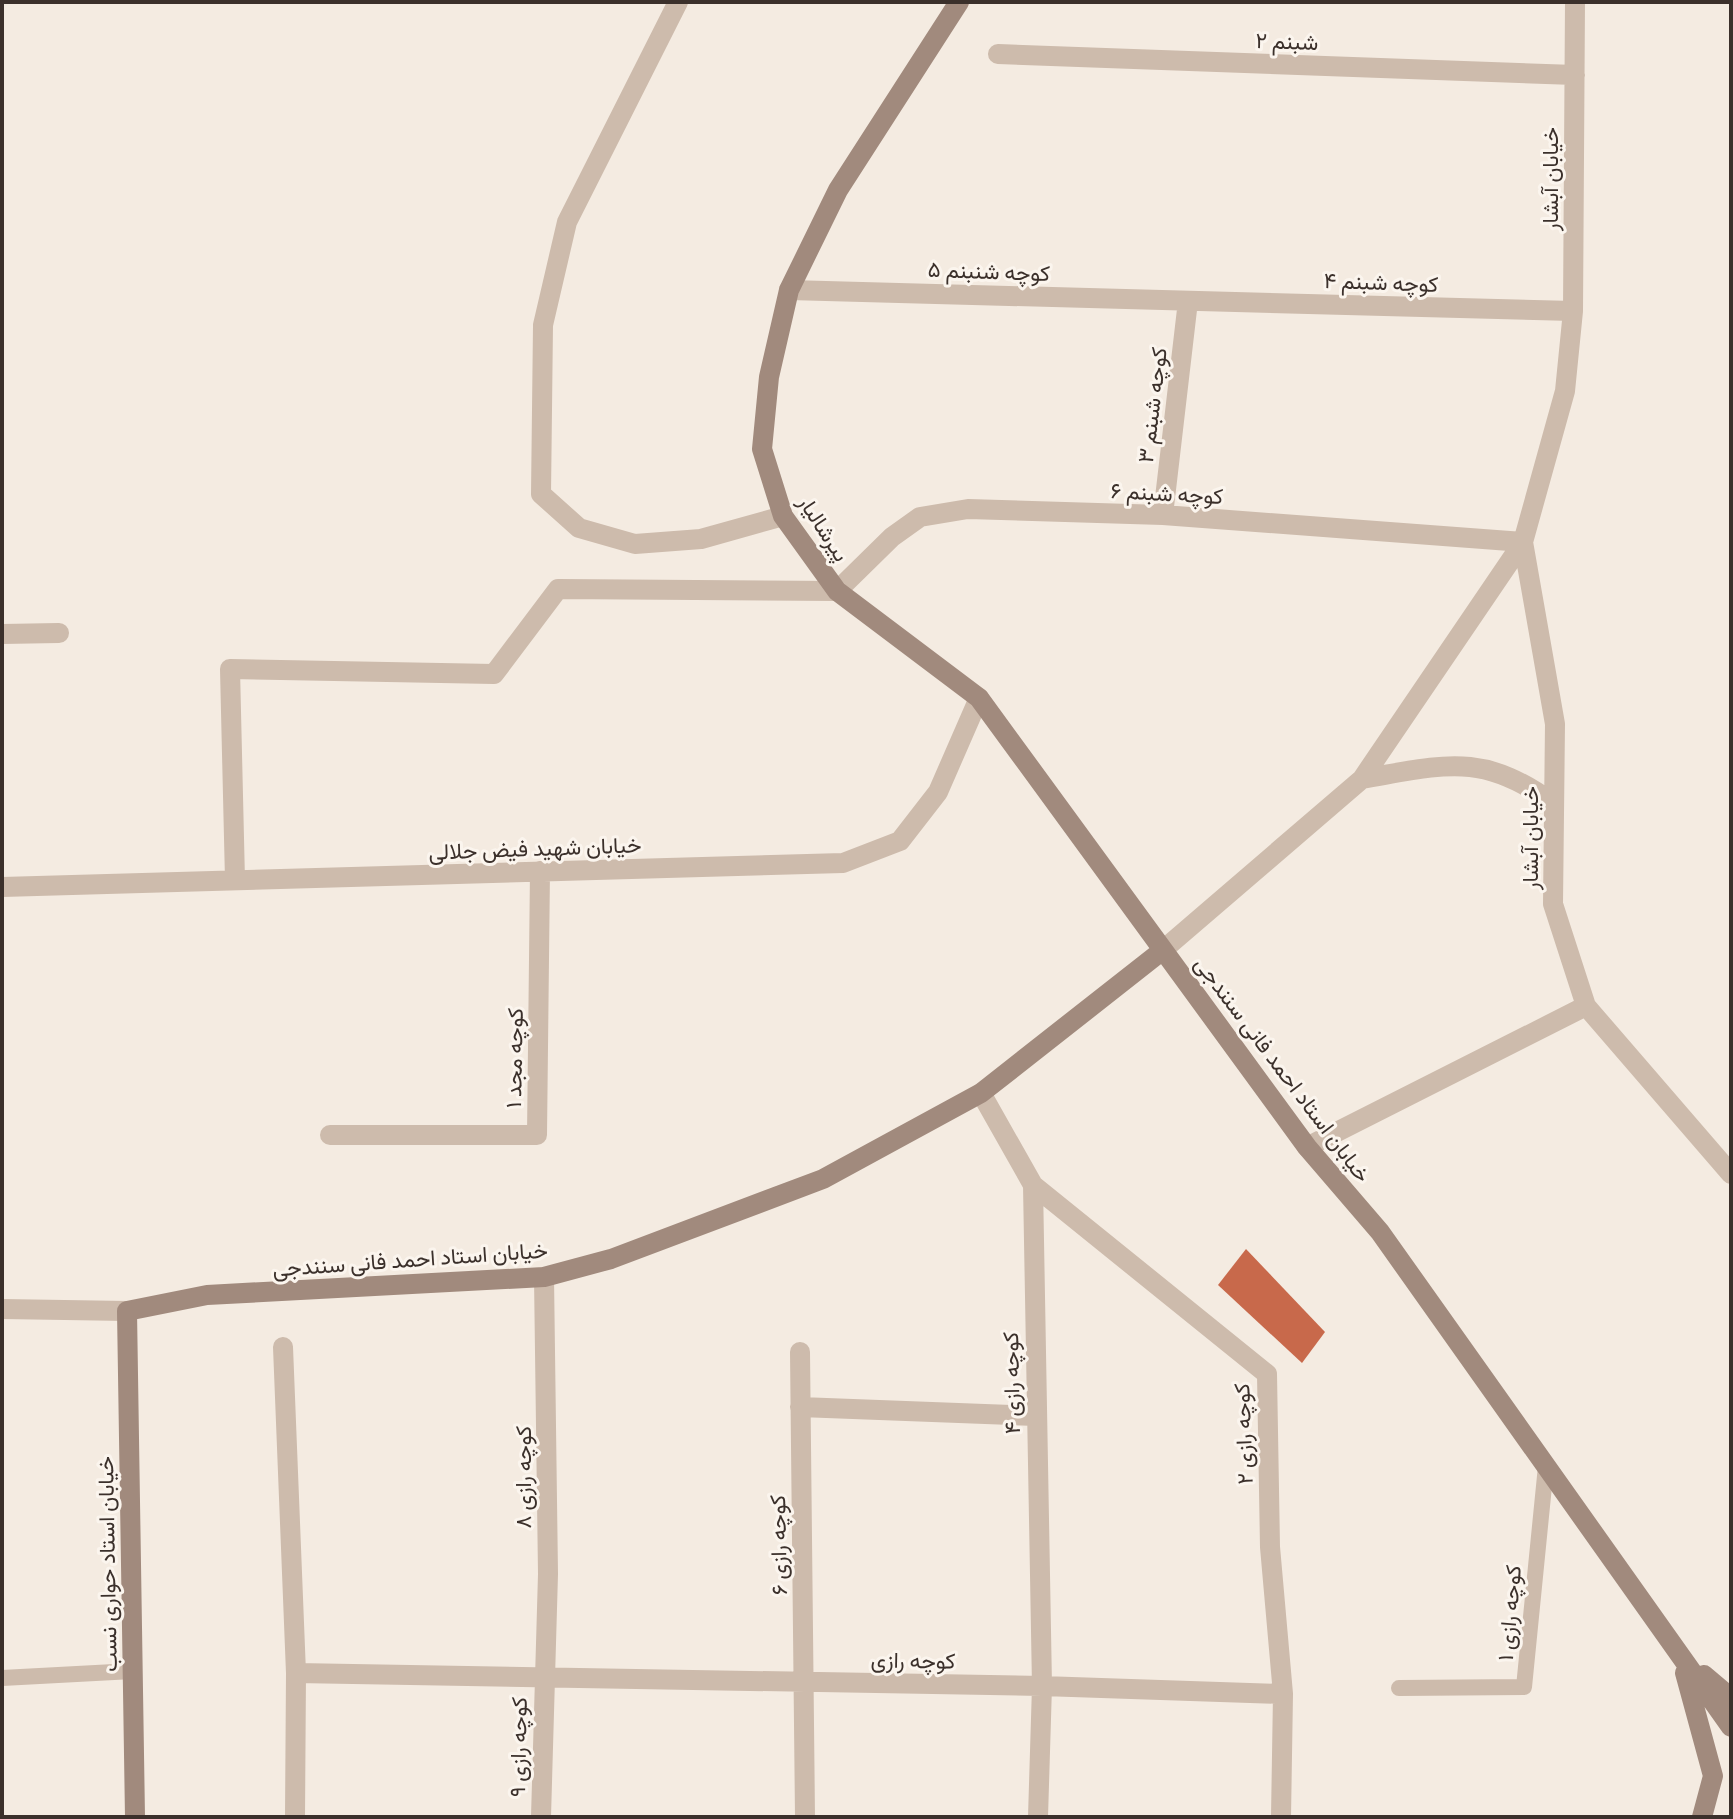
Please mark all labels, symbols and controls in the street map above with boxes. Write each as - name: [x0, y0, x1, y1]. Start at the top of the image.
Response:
- street label: شبنم ۲: [1255, 27, 1319, 57]
- street label: خیابان آبشار: [1537, 127, 1564, 232]
- street label: کوچه شنبنم ۵: [927, 256, 1051, 288]
- street label: کوچه شبنم ۴: [1323, 267, 1439, 299]
- street label: کوچه شبنم ۳: [1132, 345, 1174, 465]
- street label: کوچه شبنم ۶: [1110, 477, 1224, 511]
- street label: پیرشالیار: [791, 489, 855, 567]
- street label: خیابان آبشار: [1517, 786, 1544, 891]
- street label: خیابان شهید فیض جلالی: [428, 831, 642, 866]
- street label: خیابان استاد احمد فانی سنندجی: [1189, 951, 1376, 1188]
- street label: کوچه مجد ۱: [500, 1007, 530, 1108]
- street label: خیابان استاد احمد فانی سنندجی: [271, 1236, 549, 1283]
- street label: کوچه رازی ۴: [997, 1331, 1027, 1434]
- street label: کوچه رازی ۲: [1228, 1383, 1260, 1485]
- street label: کوچه رازی ۸: [510, 1425, 538, 1528]
- street label: خیابان استاد حواری نسب: [92, 1456, 123, 1672]
- street label: کوچه رازی ۶: [764, 1494, 794, 1595]
- street label: کوچه رازی ۱: [1492, 1564, 1528, 1662]
- street label: کوچه رازی: [870, 1646, 956, 1676]
- street label: کوچه رازی ۹: [504, 1696, 534, 1797]

